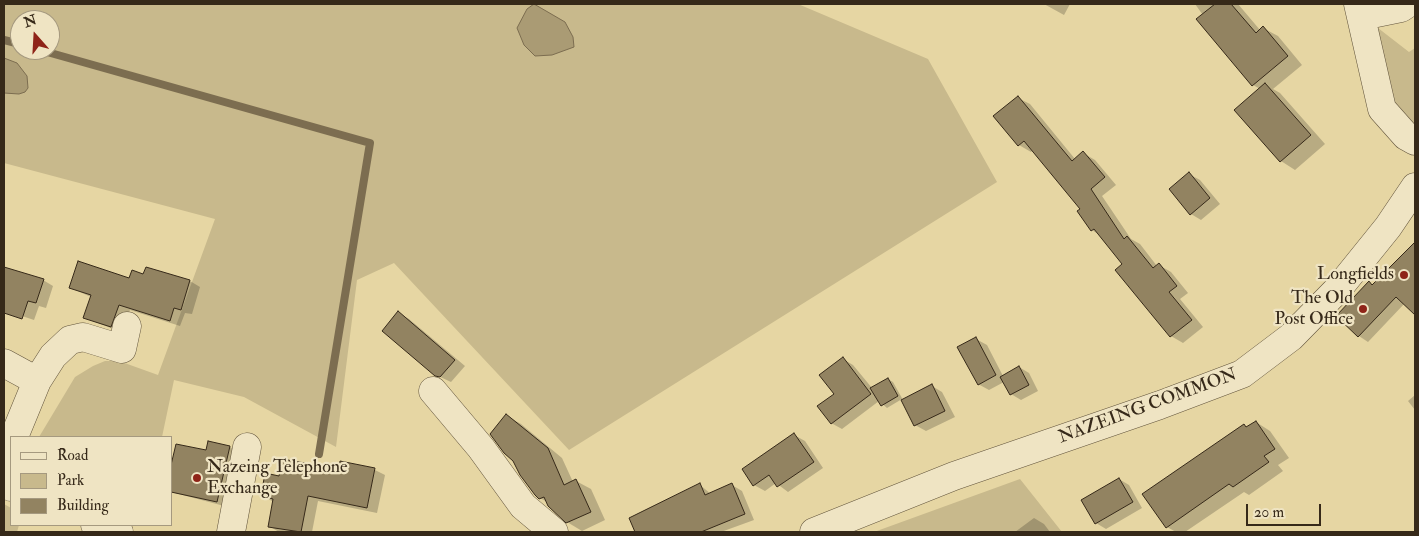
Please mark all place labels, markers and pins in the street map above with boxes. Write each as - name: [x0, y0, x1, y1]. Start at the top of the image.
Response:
- place label: Longfields: [1317, 264, 1394, 286]
- marker: Longfields: [1398, 269, 1410, 281]
- place label: The Old Post Office: [1275, 288, 1353, 330]
- marker: The Old Post Office: [1357, 303, 1369, 315]
- place label: Nazeing Telephone Exchange: [207, 457, 348, 499]
- marker: Nazeing Telephone Exchange: [191, 472, 203, 484]

